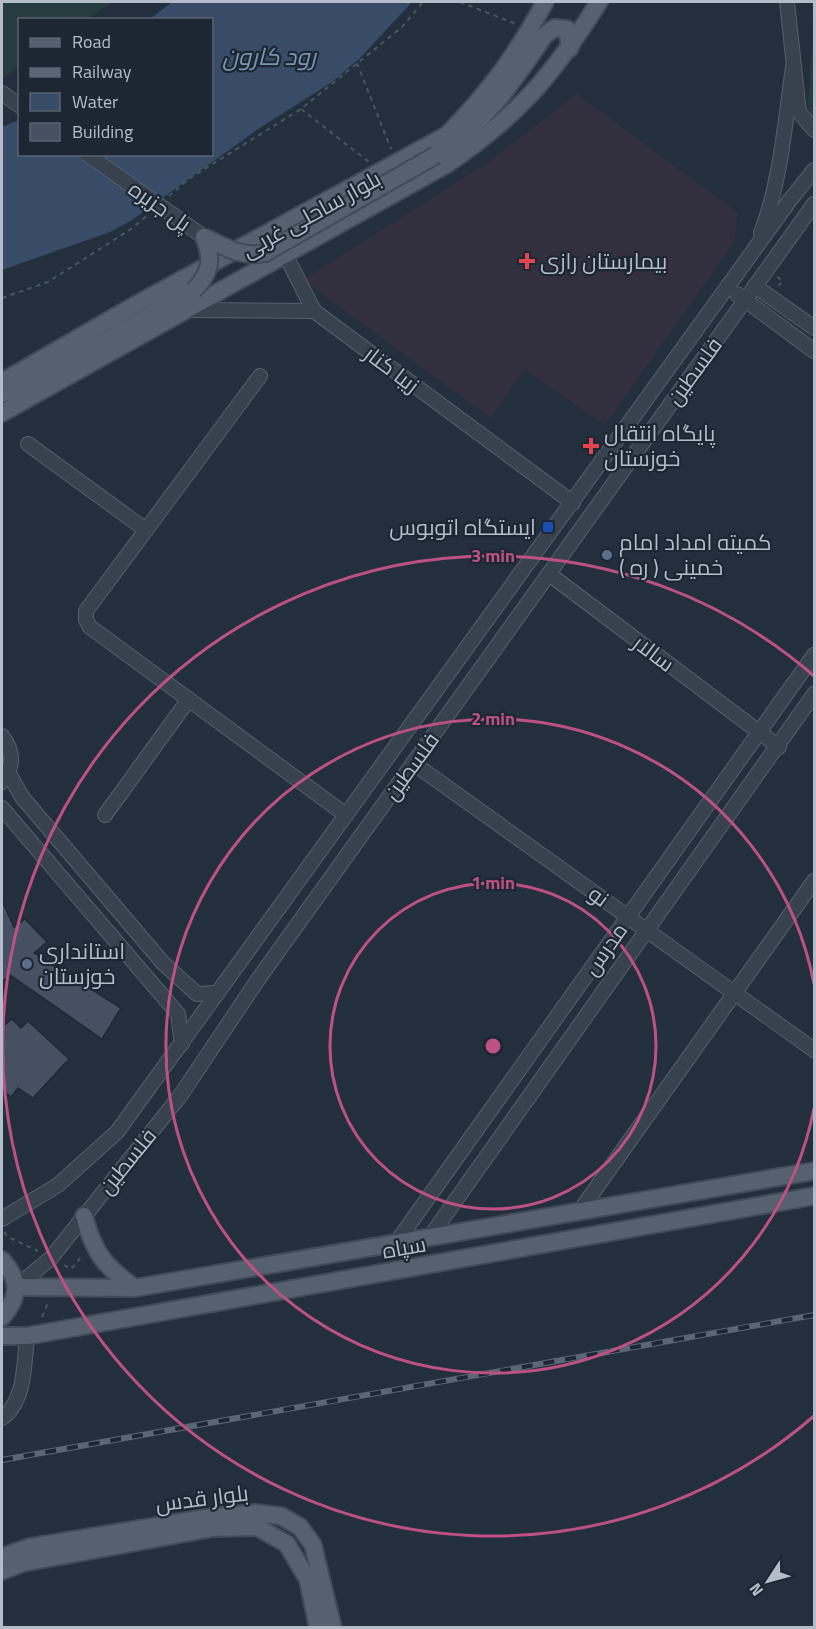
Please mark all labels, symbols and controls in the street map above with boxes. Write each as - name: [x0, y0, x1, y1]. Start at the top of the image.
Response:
- legend: [18, 18, 213, 156]
- text: Road: [72, 28, 111, 55]
- water label: رود کارون: [222, 38, 318, 74]
- text: Railway: [72, 58, 132, 85]
- text: Water: [72, 88, 118, 115]
- text: Building: [72, 118, 133, 145]
- street label: بلوار ساحلی غربی: [235, 162, 387, 266]
- street label: پل جزیره: [121, 172, 199, 240]
- place label: بیمارستان رازی: [540, 244, 667, 278]
- marker: بیمارستان رازی: [518, 252, 536, 270]
- street label: فلسطین: [658, 330, 730, 412]
- street label: زیبا کنار: [355, 336, 427, 401]
- place label: پایگاه انتقال خوزستان: [604, 416, 716, 475]
- marker: پایگاه انتقال خوزستان: [582, 437, 600, 455]
- place label: ایستگاه اتوبوس: [389, 510, 536, 544]
- marker: ایستگاه اتوبوس: [541, 520, 555, 534]
- place label: کمیته امداد امام خمینی ( ره ): [619, 525, 772, 584]
- text: 3 min: [471, 542, 515, 569]
- marker: کمیته امداد امام خمینی ( ره ): [600, 548, 614, 562]
- street label: سالار: [624, 625, 682, 680]
- text: 2 min: [471, 705, 515, 732]
- street label: فلسطین: [375, 725, 447, 807]
- text: 1 min: [471, 869, 515, 896]
- street label: نو: [581, 877, 617, 915]
- street label: مدرس: [574, 915, 636, 983]
- place label: استانداری خوزستان: [39, 934, 125, 993]
- marker: استانداری خوزستان: [20, 957, 34, 971]
- centre of rings: [483, 1036, 503, 1056]
- street label: فلسطین: [89, 1120, 165, 1202]
- street label: سپاه: [379, 1226, 429, 1268]
- street label: بلوار قدس: [153, 1475, 251, 1521]
- north arrow: [738, 1551, 798, 1611]
- text: N: [743, 1578, 769, 1601]

